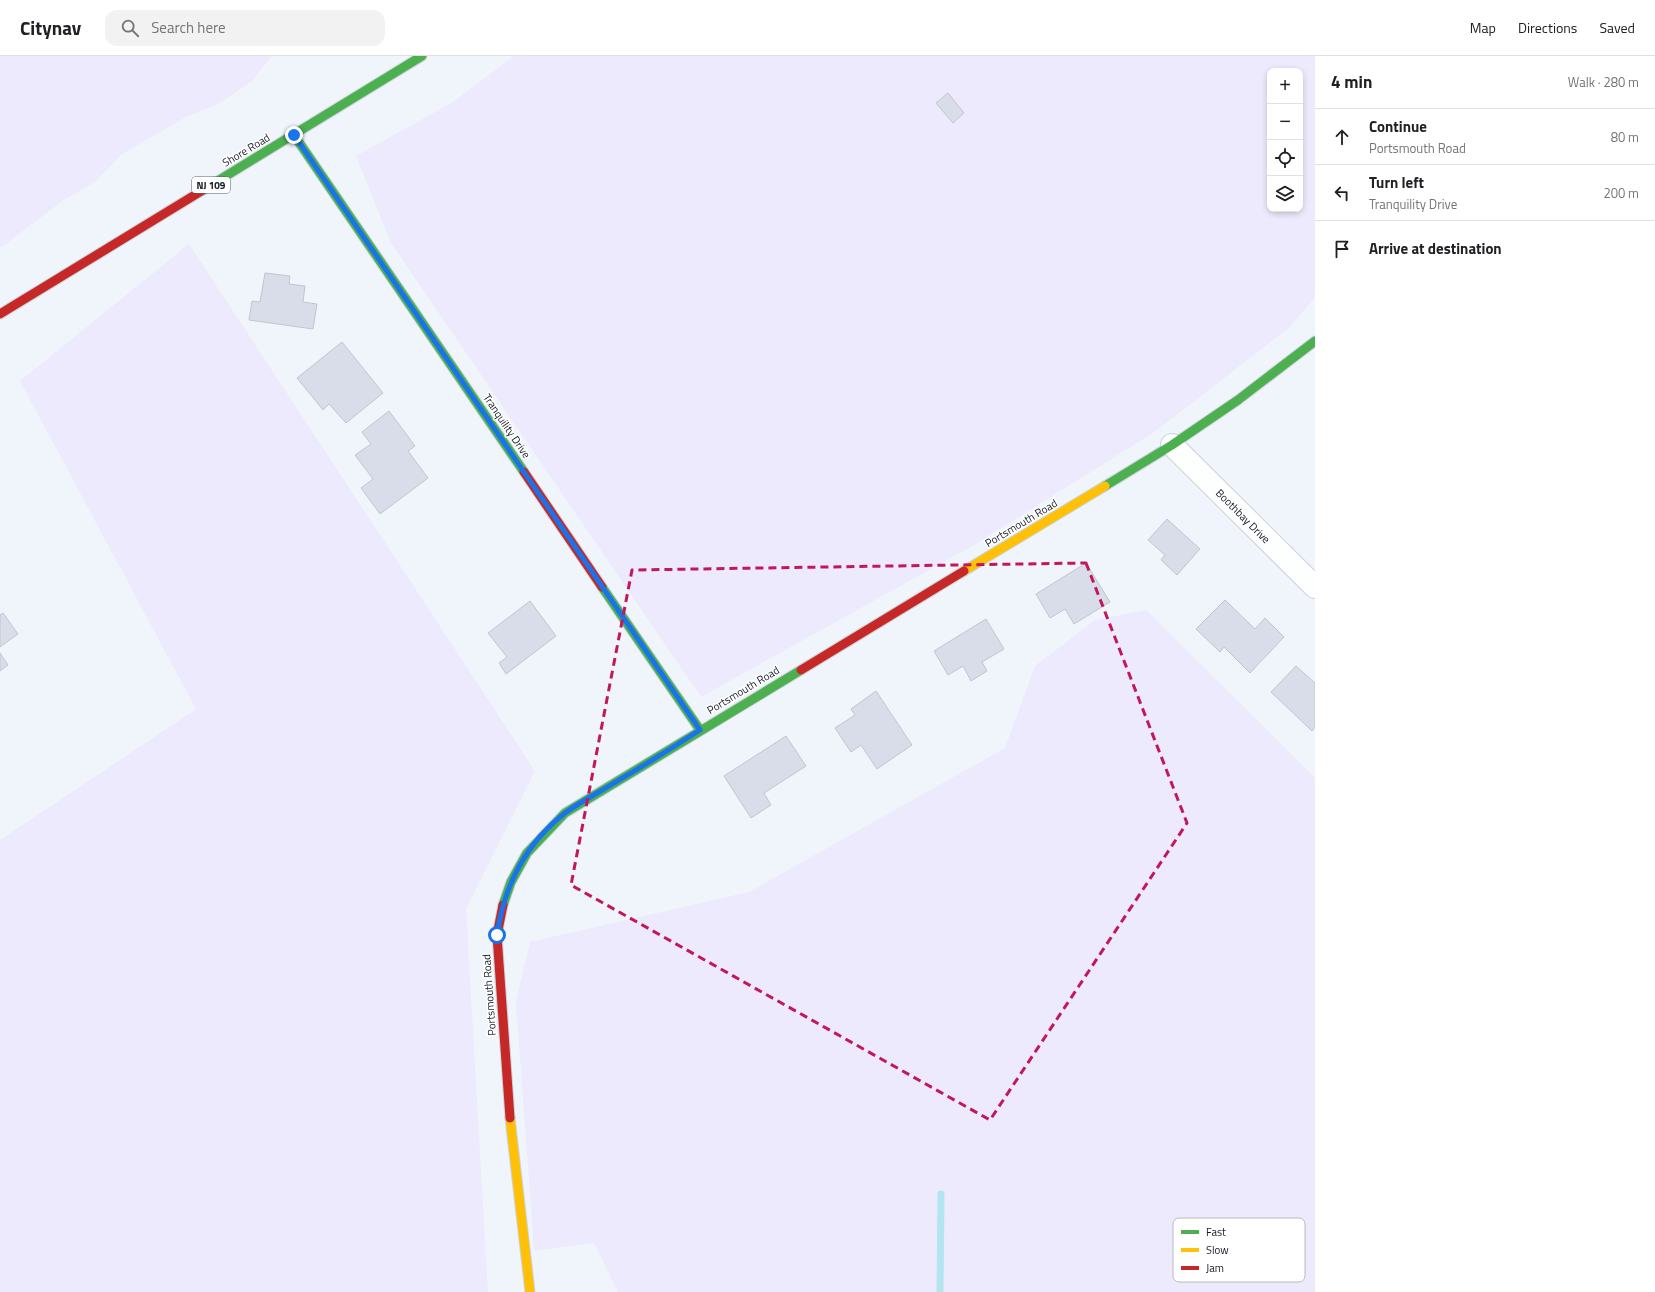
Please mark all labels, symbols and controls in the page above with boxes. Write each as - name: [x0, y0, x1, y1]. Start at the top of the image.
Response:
- search box: [105, 10, 385, 46]
- text: Citynav: [20, 13, 81, 42]
- text: Search here: [151, 16, 226, 39]
- icon: search: [119, 17, 141, 39]
- text: Map: [1470, 17, 1496, 38]
- text: Directions: [1518, 17, 1577, 38]
- text: Saved: [1599, 17, 1635, 38]
- map controls: [1267, 68, 1303, 212]
- button: +: [1267, 68, 1303, 104]
- text: 4 min: [1331, 69, 1372, 95]
- text: Walk · 280 m: [1568, 72, 1639, 92]
- button: −: [1267, 104, 1303, 140]
- text: Continue: [1369, 115, 1427, 138]
- route end: [285, 126, 303, 144]
- icon: ahead: [1331, 126, 1353, 148]
- text: 80 m: [1611, 127, 1639, 147]
- street label: Shore Road: [219, 129, 273, 171]
- text: Portsmouth Road: [1369, 138, 1466, 158]
- button: locate: [1267, 140, 1303, 176]
- text: Turn left: [1369, 171, 1424, 194]
- button: layers: [1267, 176, 1303, 212]
- road number: NJ 109: [192, 177, 230, 193]
- icon: left: [1331, 182, 1353, 204]
- text: 200 m: [1603, 183, 1639, 203]
- text: Tranquility Drive: [1369, 194, 1457, 214]
- text: Arrive at destination: [1369, 237, 1502, 260]
- icon: arrive: [1331, 238, 1353, 260]
- street label: Tranquility Drive: [479, 391, 535, 462]
- street label: Boothbay Drive: [1212, 485, 1274, 547]
- street label: Portsmouth Road: [982, 495, 1060, 551]
- street label: Portsmouth Road: [704, 662, 782, 718]
- route start: [488, 926, 506, 944]
- street label: Portsmouth Road: [478, 953, 500, 1036]
- legend: [1173, 1218, 1305, 1282]
- text: Fast: [1206, 1224, 1226, 1240]
- text: Slow: [1206, 1242, 1229, 1258]
- text: Jam: [1206, 1260, 1224, 1276]

